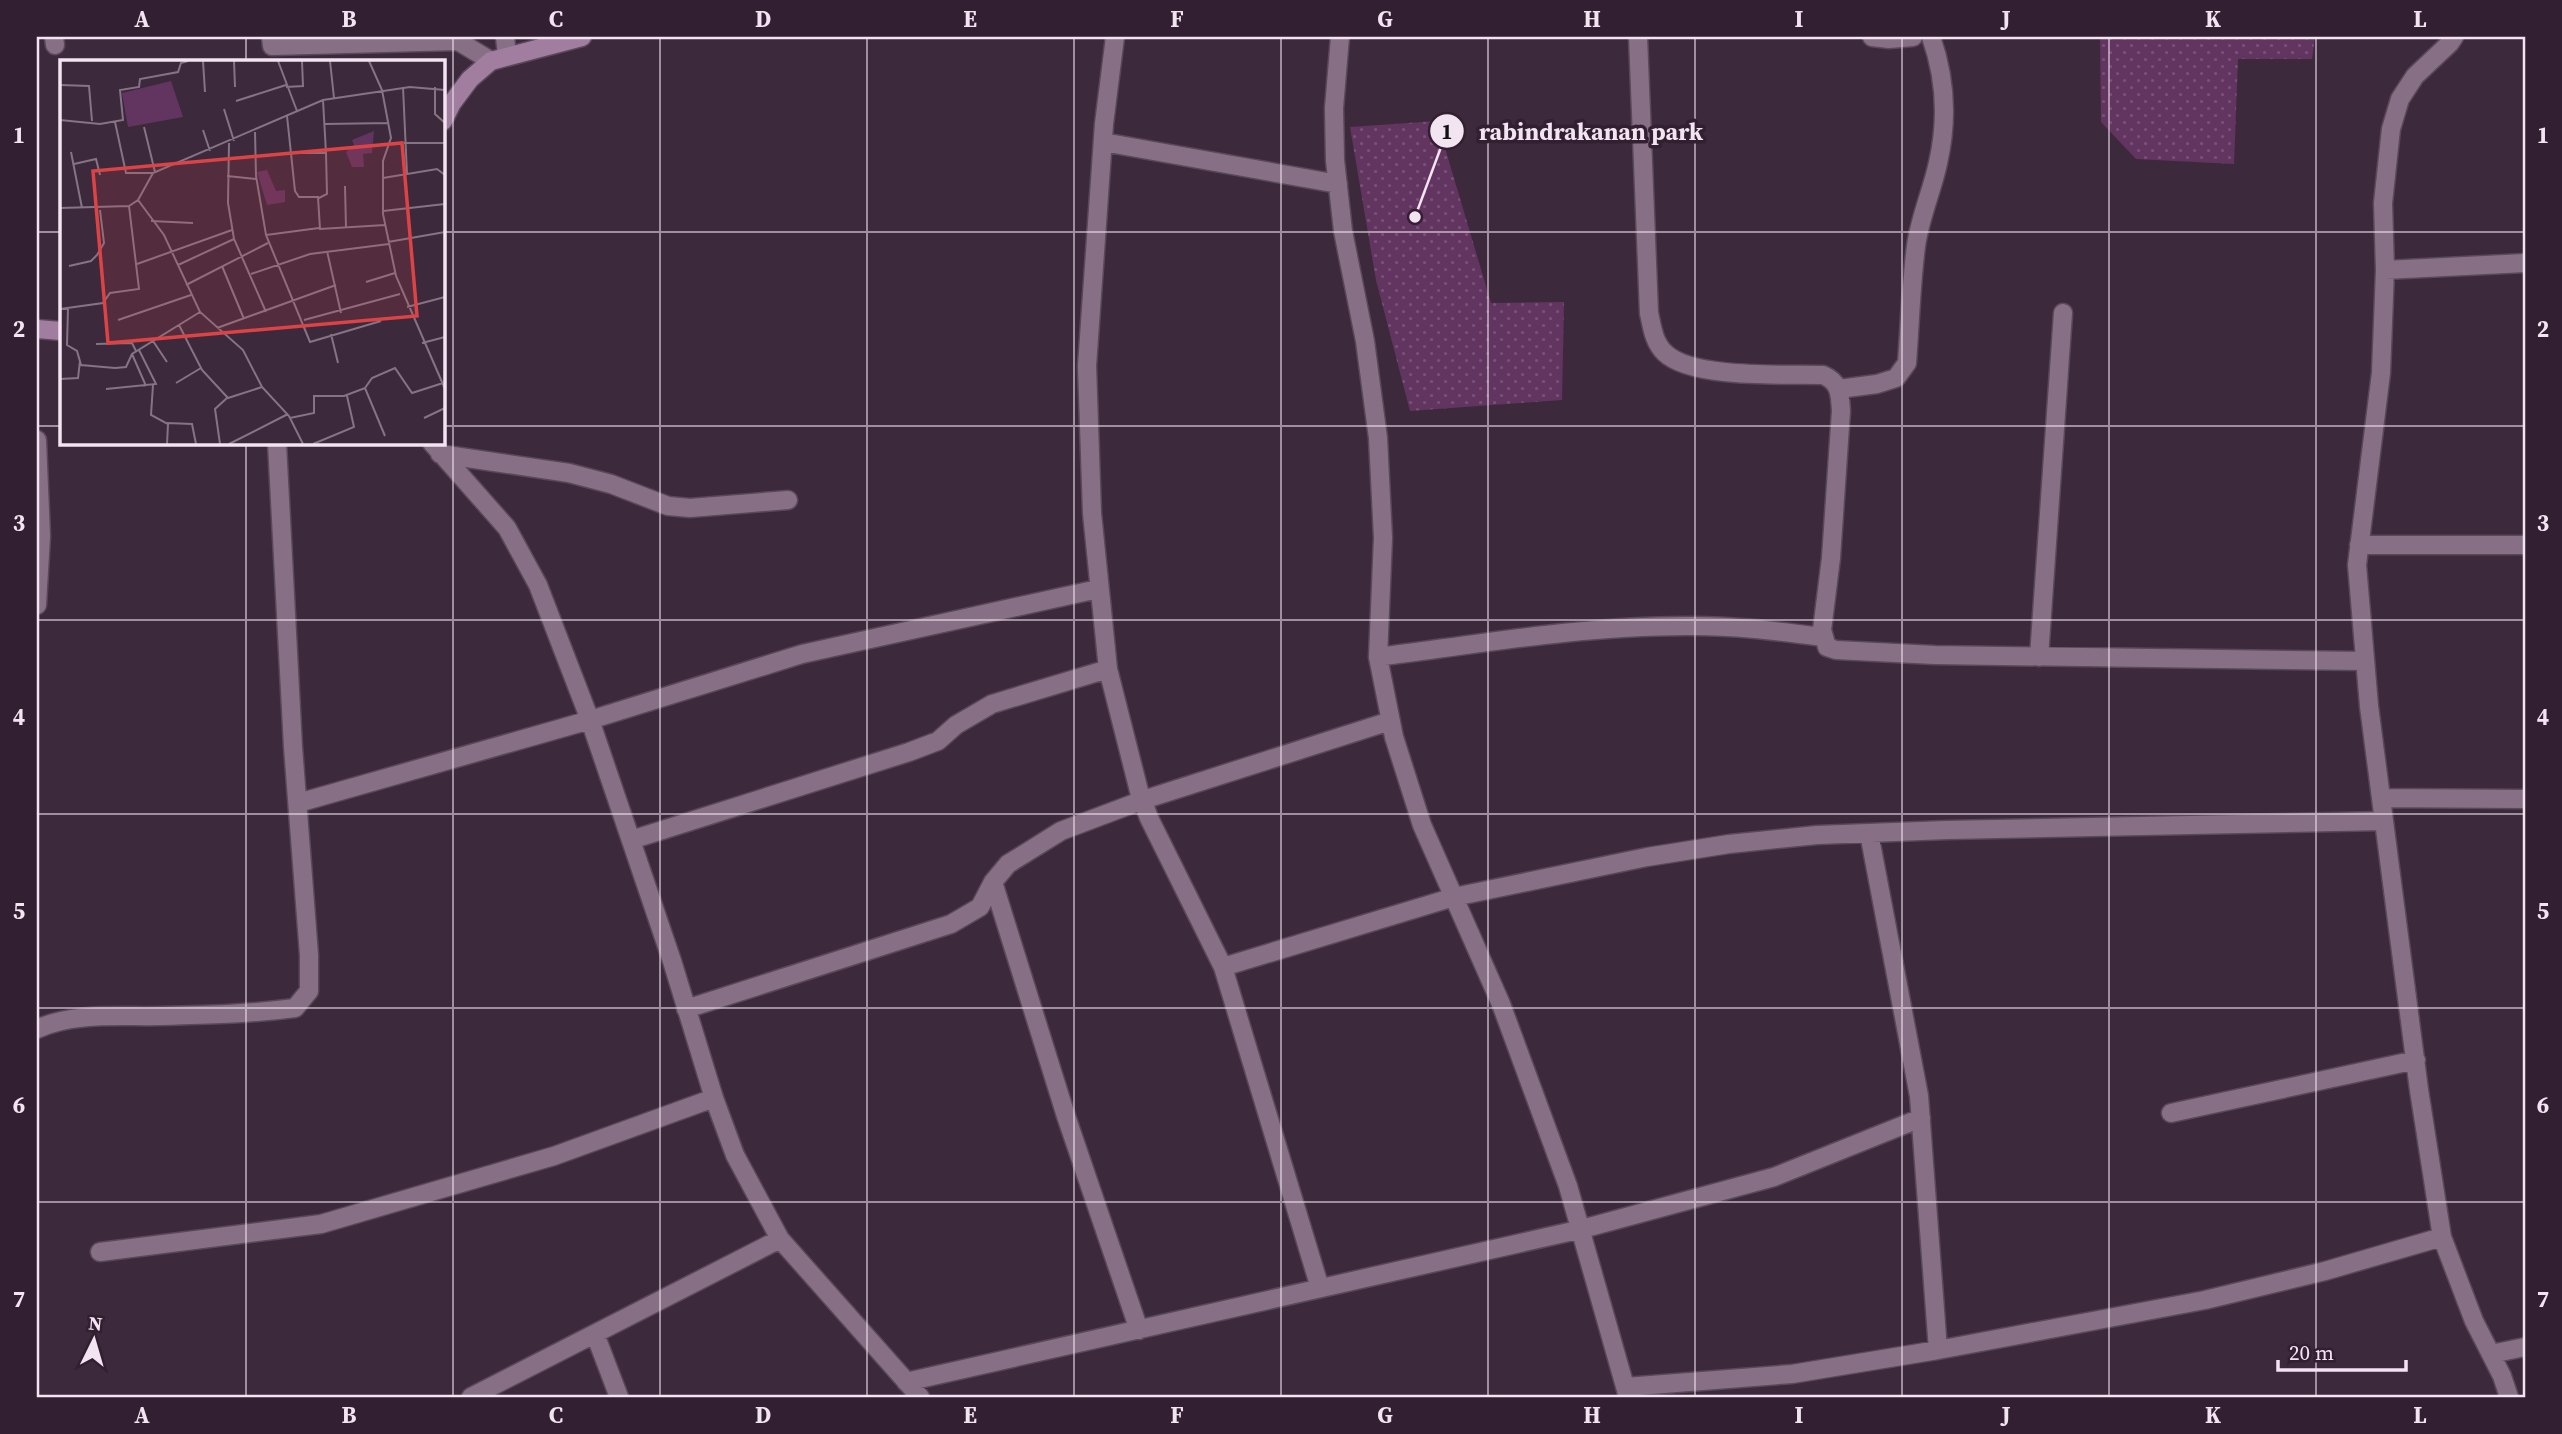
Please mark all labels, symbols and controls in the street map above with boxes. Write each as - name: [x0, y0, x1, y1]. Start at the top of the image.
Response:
- text: A: [134, 3, 150, 35]
- text: B: [342, 3, 357, 35]
- text: C: [549, 3, 563, 35]
- text: D: [755, 3, 771, 35]
- text: E: [963, 3, 977, 35]
- text: F: [1170, 3, 1184, 35]
- text: G: [1377, 3, 1393, 35]
- text: H: [1583, 3, 1601, 35]
- text: I: [1795, 3, 1804, 35]
- text: J: [1999, 3, 2011, 35]
- text: K: [2205, 3, 2221, 35]
- text: L: [2413, 3, 2427, 35]
- inset map: [60, 60, 444, 444]
- callout: rabindrakanan park: [1429, 109, 1717, 154]
- text: rabindrakanan park: [1479, 115, 1704, 148]
- text: 1: [1441, 117, 1453, 146]
- text: 1: [13, 119, 25, 151]
- text: 1: [2537, 119, 2549, 151]
- text: 2: [13, 313, 25, 345]
- text: 2: [2537, 313, 2549, 345]
- text: 3: [13, 507, 25, 539]
- text: 3: [2537, 507, 2549, 539]
- text: 4: [13, 701, 25, 733]
- text: 4: [2537, 701, 2549, 733]
- text: 5: [13, 895, 25, 927]
- text: 5: [2537, 895, 2549, 927]
- text: 6: [13, 1089, 25, 1121]
- text: 6: [2537, 1089, 2549, 1121]
- text: 7: [13, 1283, 25, 1315]
- text: 7: [2537, 1283, 2549, 1315]
- north arrow: [60, 1304, 130, 1374]
- text: N: [87, 1310, 104, 1337]
- scale bar: [2278, 1329, 2406, 1373]
- text: 20 m: [2289, 1338, 2334, 1367]
- text: A: [134, 1399, 150, 1431]
- text: B: [342, 1399, 357, 1431]
- text: C: [549, 1399, 563, 1431]
- text: D: [755, 1399, 771, 1431]
- text: E: [963, 1399, 977, 1431]
- text: F: [1170, 1399, 1184, 1431]
- text: G: [1377, 1399, 1393, 1431]
- text: H: [1583, 1399, 1601, 1431]
- text: I: [1795, 1399, 1804, 1431]
- text: J: [1999, 1399, 2011, 1431]
- text: K: [2205, 1399, 2221, 1431]
- text: L: [2413, 1399, 2427, 1431]

